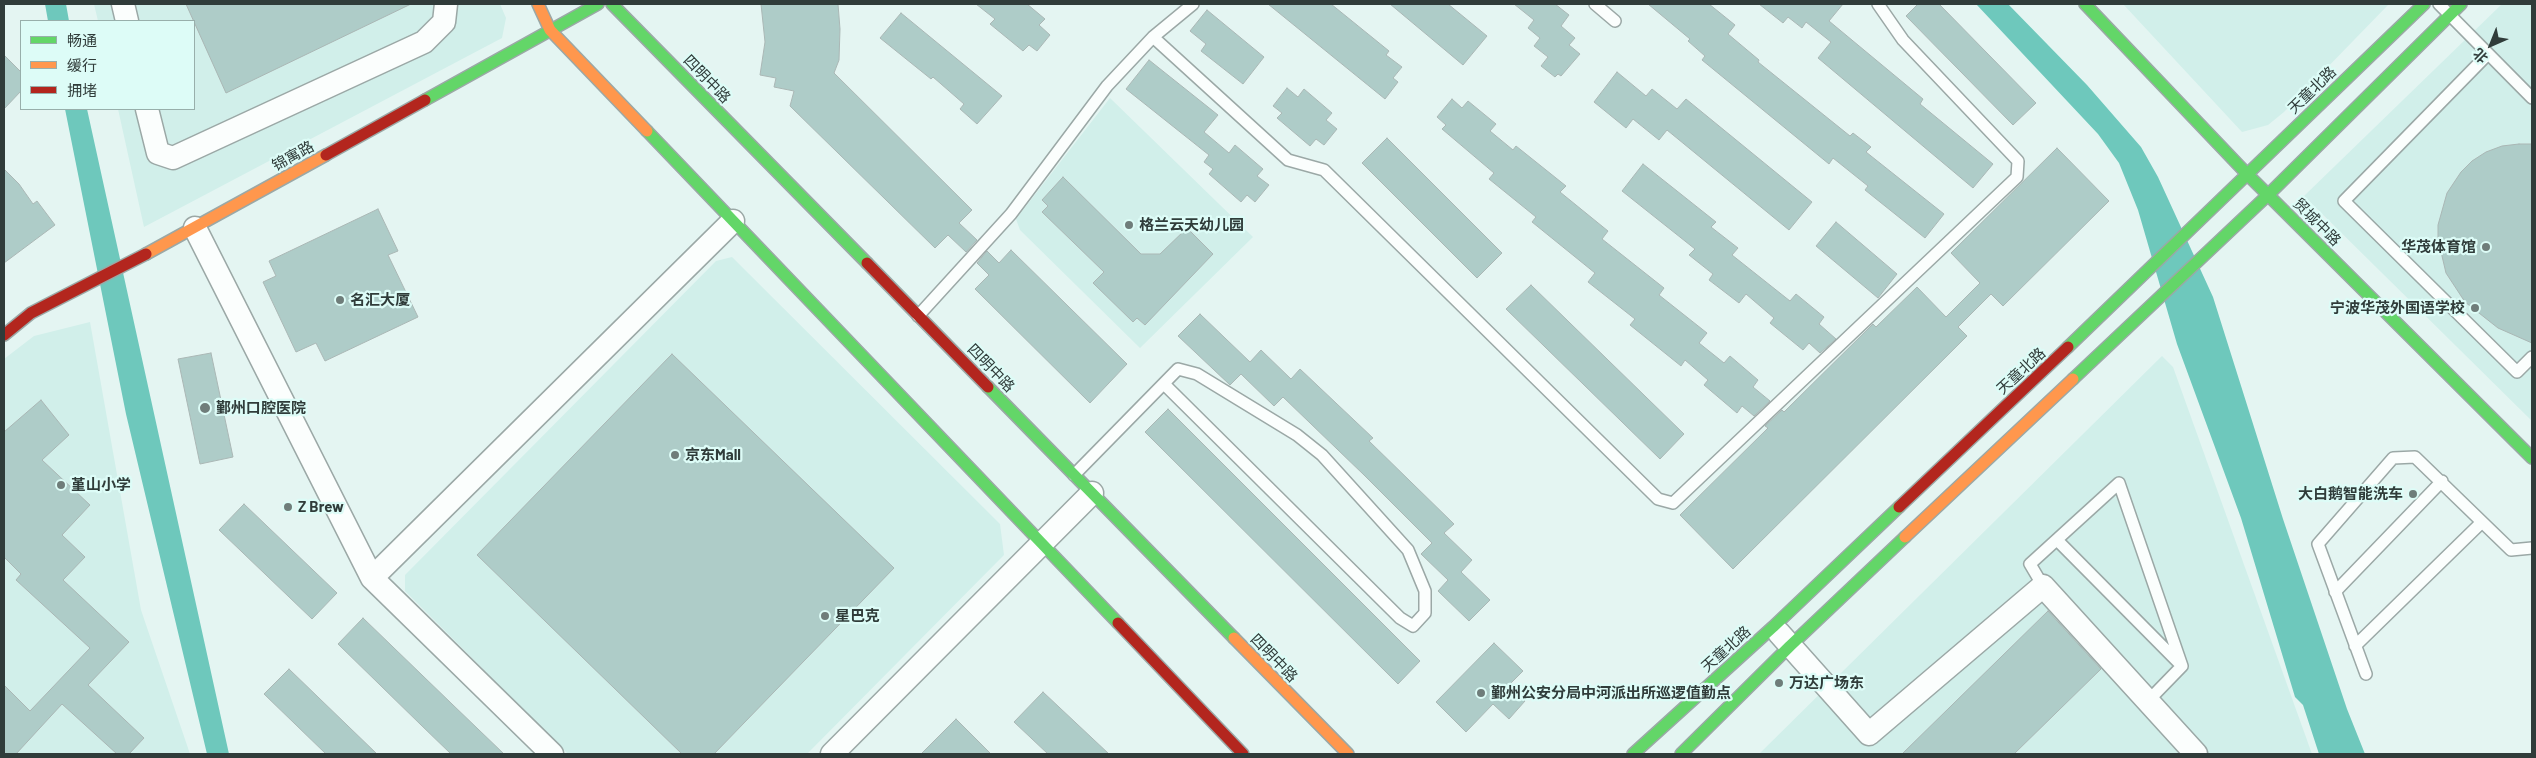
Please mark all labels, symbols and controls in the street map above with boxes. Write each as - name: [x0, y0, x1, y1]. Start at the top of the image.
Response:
- legend: [20, 20, 195, 110]
- north arrow: [2466, 20, 2516, 70]
- text: 畅通: [67, 31, 97, 49]
- text: 北: [2469, 45, 2491, 67]
- street label: 四明中路: [680, 51, 734, 107]
- text: 缓行: [67, 56, 97, 74]
- street label: 天童北路: [2284, 63, 2340, 117]
- text: 拥堵: [67, 81, 97, 99]
- street label: 锦寓路: [269, 137, 317, 175]
- street label: 贸城中路: [2289, 194, 2345, 250]
- place label: 格兰云天幼儿园: [1139, 216, 1244, 234]
- marker: 格兰云天幼儿园: [1123, 219, 1135, 231]
- place label: 华茂体育馆: [2401, 238, 2476, 256]
- marker: 华茂体育馆: [2480, 241, 2492, 253]
- place label: 名汇大厦: [350, 291, 410, 309]
- marker: 名汇大厦: [334, 294, 346, 306]
- place label: 宁波华茂外国语学校: [2330, 299, 2465, 317]
- marker: 宁波华茂外国语学校: [2469, 302, 2481, 314]
- street label: 四明中路: [964, 340, 1018, 396]
- street label: 天童北路: [1993, 344, 2049, 398]
- place label: 鄞州口腔医院: [216, 399, 306, 417]
- marker: 鄞州口腔医院: [198, 401, 212, 415]
- place label: 京东Mall: [685, 446, 741, 464]
- marker: 京东Mall: [669, 449, 681, 461]
- place label: 堇山小学: [71, 476, 131, 494]
- marker: 堇山小学: [55, 479, 67, 491]
- place label: 大白鹅智能洗车: [2298, 485, 2403, 503]
- marker: 大白鹅智能洗车: [2407, 488, 2419, 500]
- place label: Z Brew: [298, 498, 344, 516]
- marker: Z Brew: [282, 501, 294, 513]
- place label: 星巴克: [835, 607, 880, 625]
- marker: 星巴克: [819, 610, 831, 622]
- street label: 天童北路: [1698, 622, 1754, 676]
- street label: 四明中路: [1247, 630, 1301, 686]
- place label: 万达广场东: [1789, 674, 1864, 692]
- marker: 万达广场东: [1773, 677, 1785, 689]
- place label: 鄞州公安分局中河派出所巡逻值勤点: [1491, 684, 1731, 702]
- marker: 鄞州公安分局中河派出所巡逻值勤点: [1475, 687, 1487, 699]

